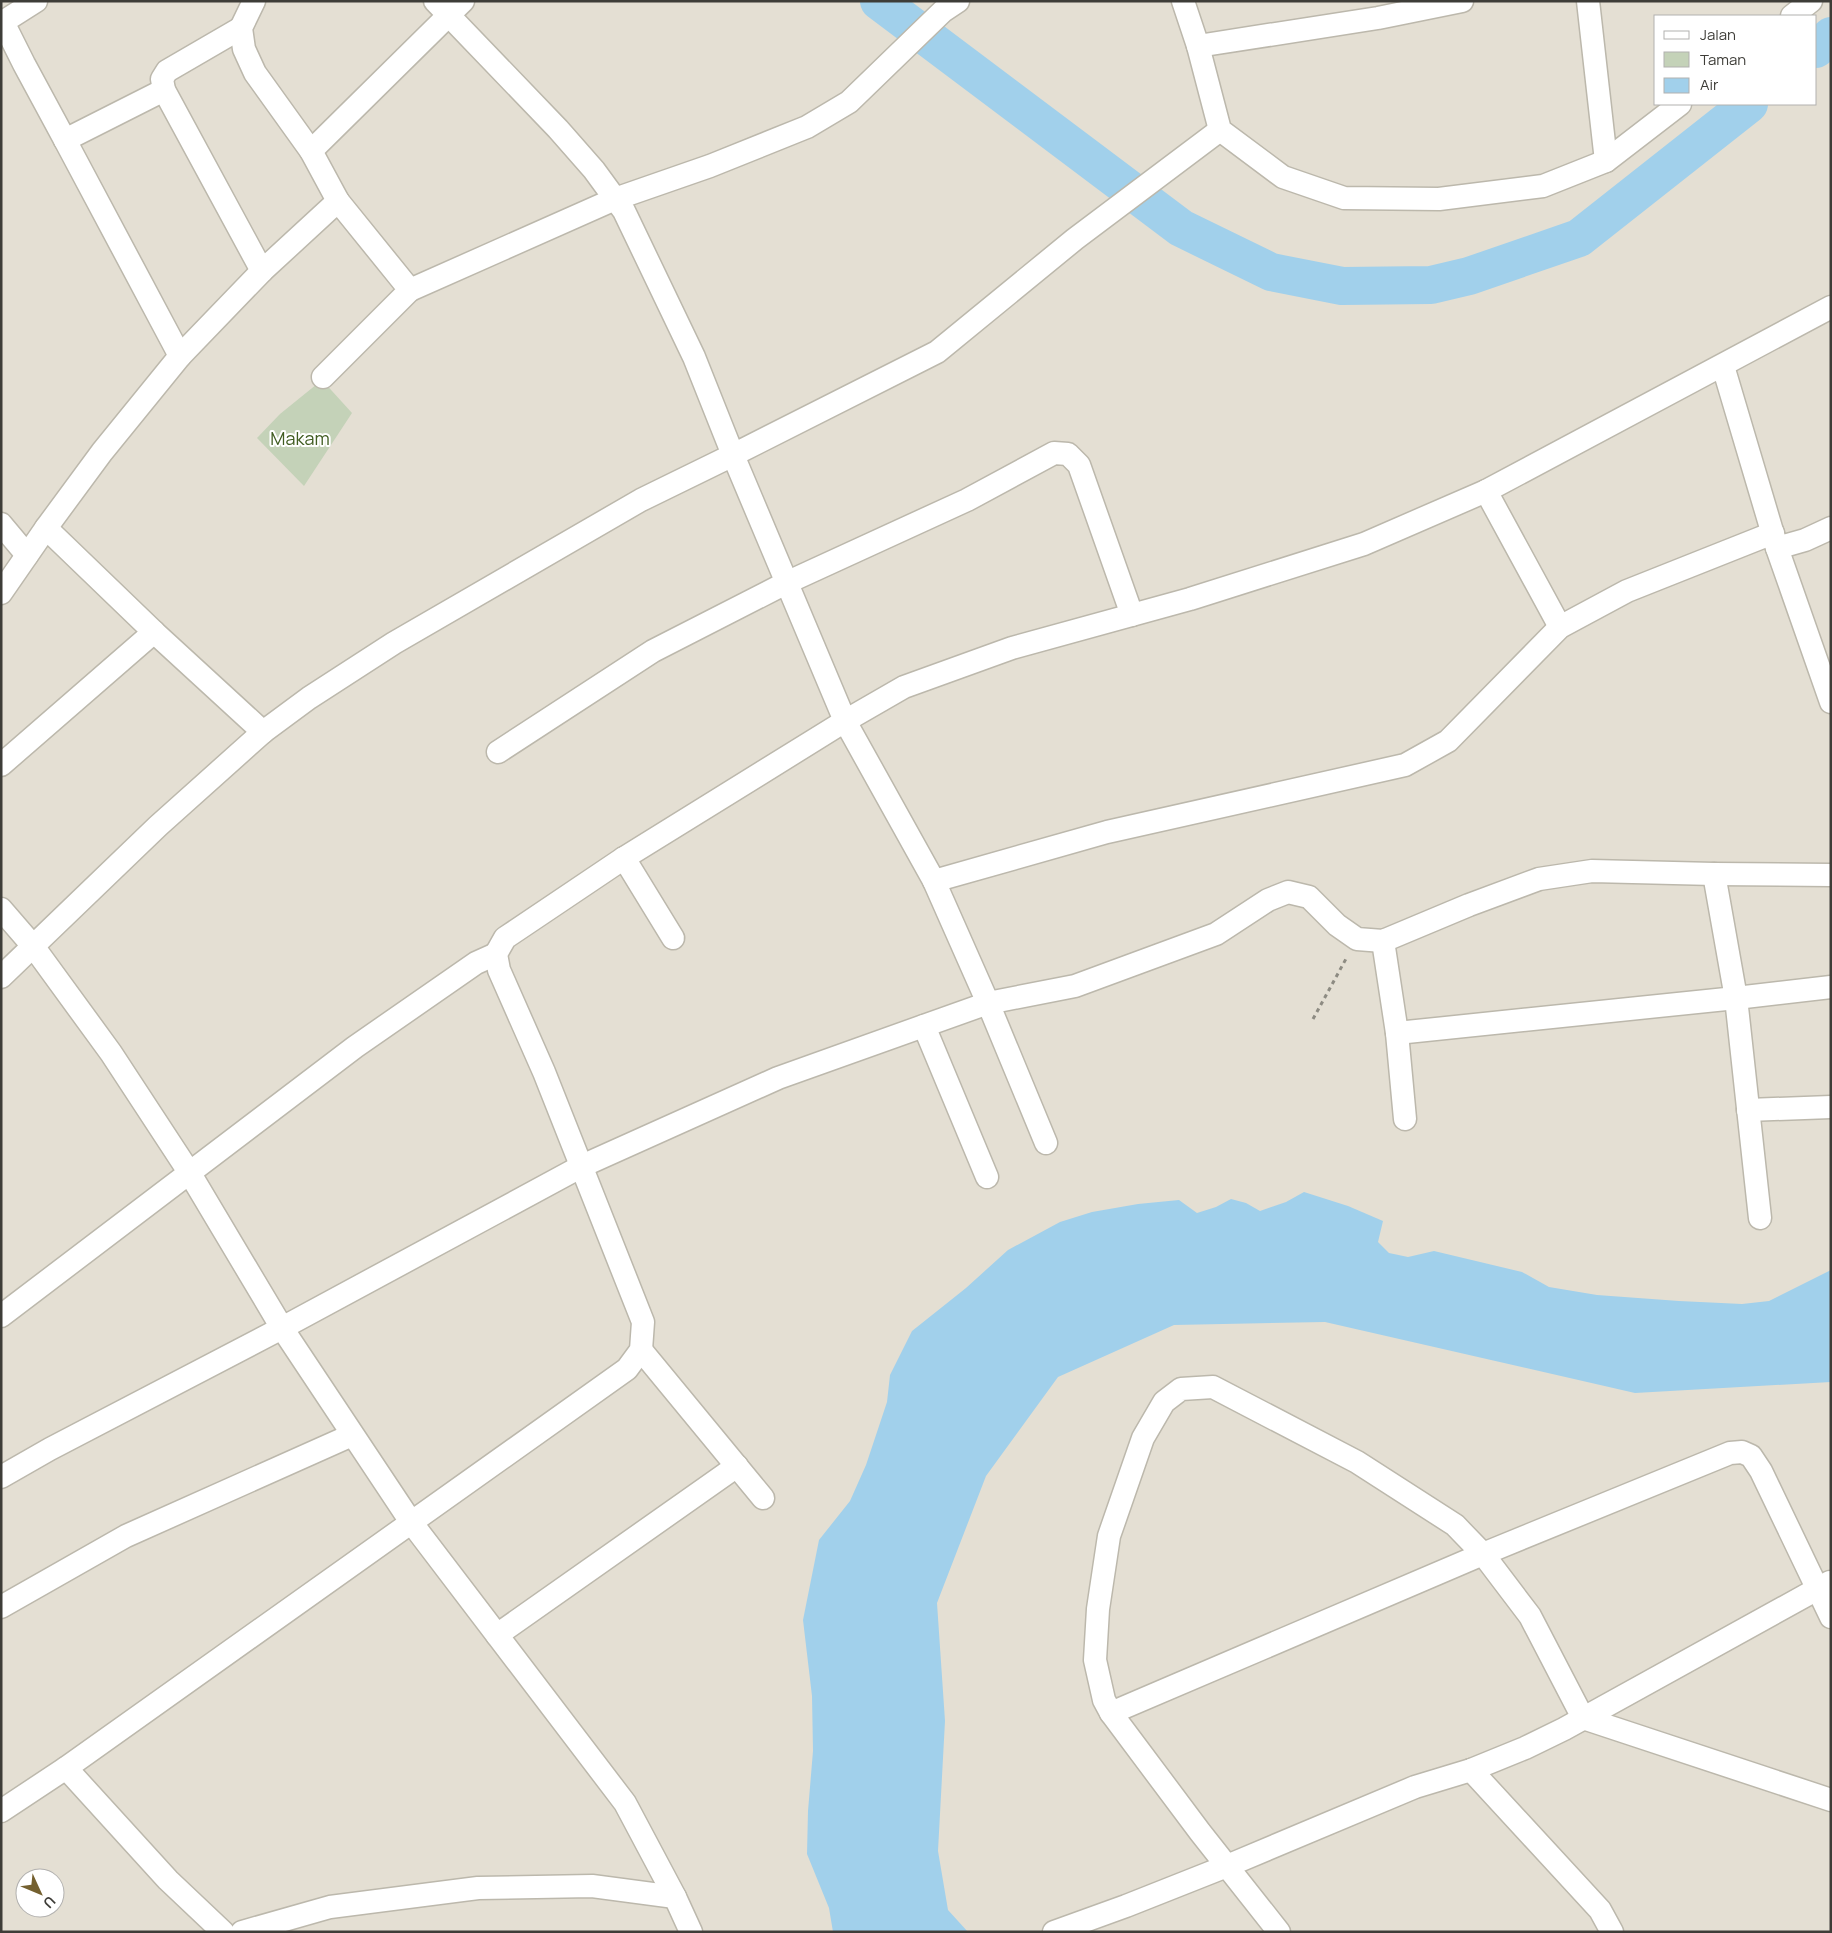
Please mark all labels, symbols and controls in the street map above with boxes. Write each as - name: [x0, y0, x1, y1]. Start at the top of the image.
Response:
- legend: [1654, 15, 1817, 105]
- text: Jalan: [1700, 24, 1736, 45]
- text: Taman: [1700, 49, 1746, 70]
- text: Air: [1700, 74, 1719, 95]
- park label: Makam: [270, 426, 330, 450]
- north arrow: [15, 1868, 65, 1918]
- text: U: [39, 1892, 60, 1913]

